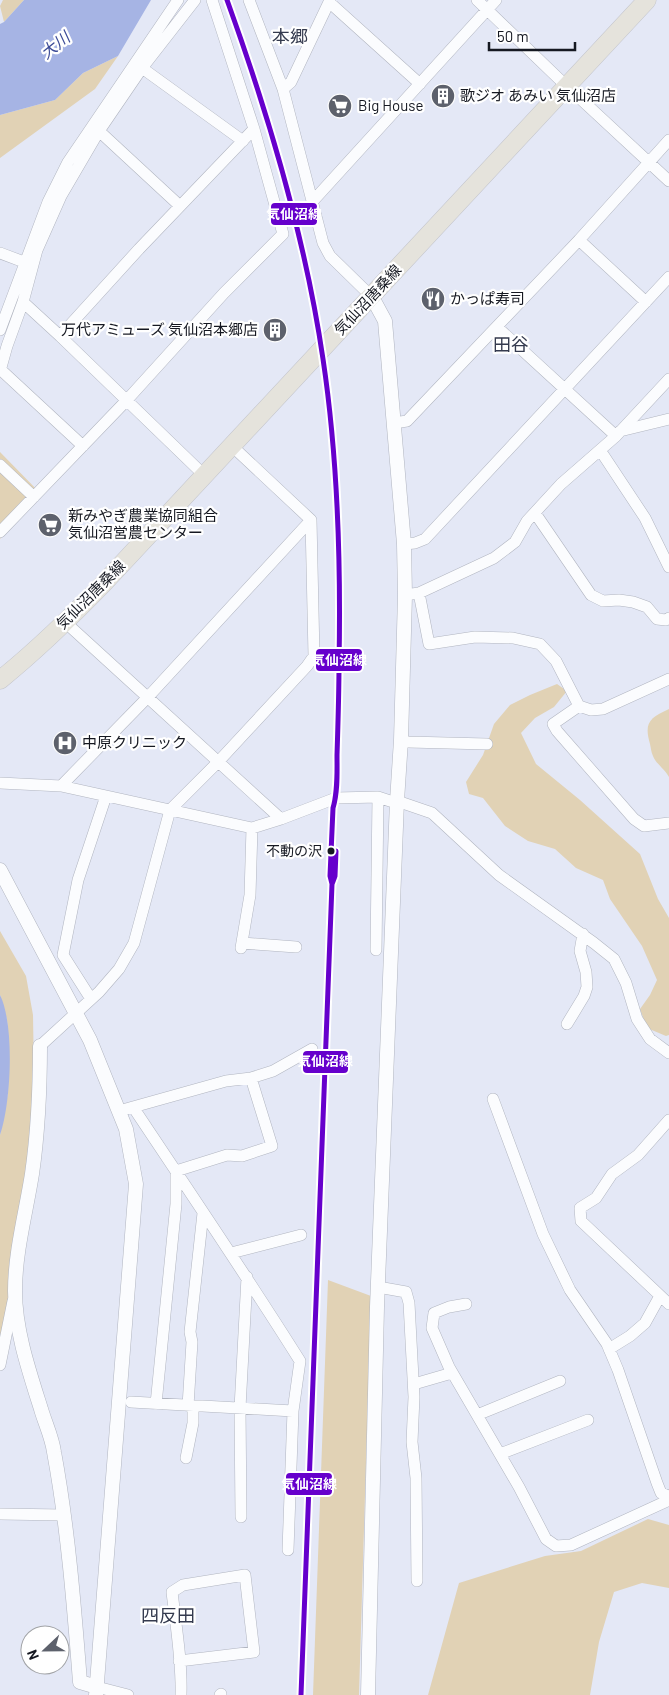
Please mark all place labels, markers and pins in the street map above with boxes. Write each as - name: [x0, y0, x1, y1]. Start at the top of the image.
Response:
- building icon: 歌ジオ あみい 気仙沼店: [430, 83, 456, 109]
- place label: 歌ジオ あみい 気仙沼店: [460, 86, 616, 104]
- supermarket icon: Big House: [327, 93, 353, 119]
- place label: Big House: [358, 96, 424, 114]
- restaurant icon: かっぱ寿司: [420, 286, 446, 312]
- place label: かっぱ寿司: [450, 289, 525, 307]
- building icon: 万代アミューズ 気仙沼本郷店: [262, 317, 288, 343]
- place label: 万代アミューズ 気仙沼本郷店: [61, 320, 258, 338]
- place label: 新みやぎ農業協同組合 気仙沼営農センター: [68, 506, 218, 541]
- supermarket icon: 新みやぎ農業協同組合 気仙沼営農センター: [37, 512, 63, 538]
- hospital icon: 中原クリニック: [52, 730, 78, 756]
- place label: 中原クリニック: [82, 733, 187, 751]
- place label: 不動の沢: [266, 842, 322, 859]
- marker: 不動の沢: [326, 846, 336, 856]

